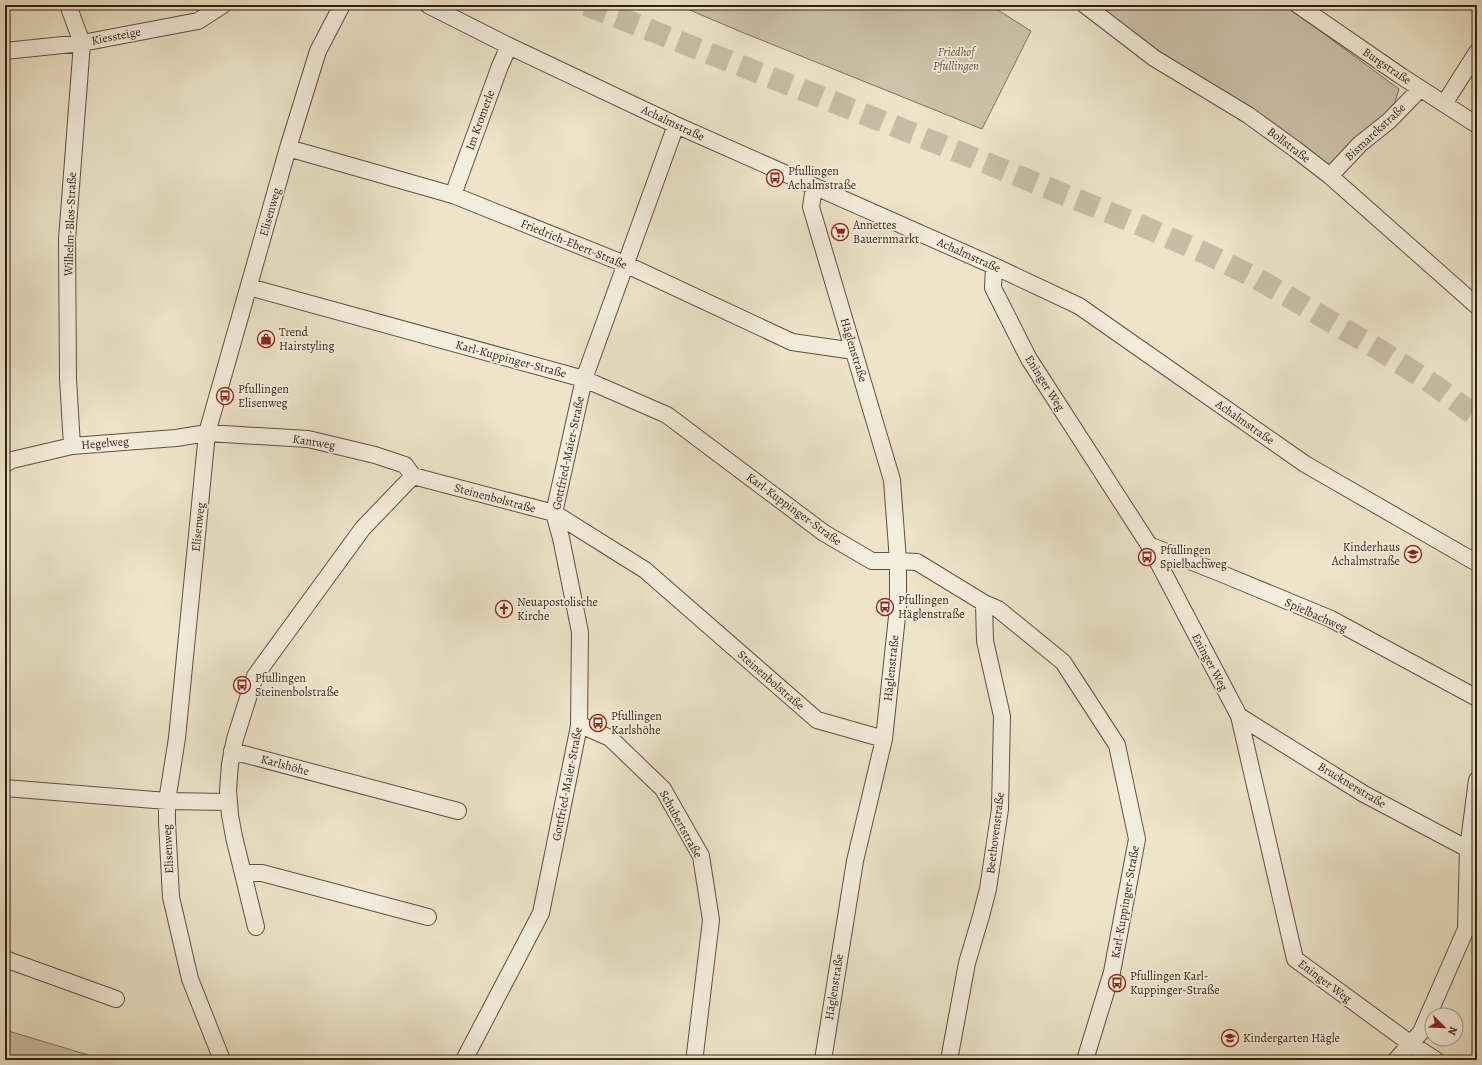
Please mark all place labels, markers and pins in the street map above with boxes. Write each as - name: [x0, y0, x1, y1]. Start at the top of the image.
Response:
- place label: Pfullingen Achalmstraße: [787, 163, 856, 193]
- bus stop icon: Pfullingen Achalmstraße: [765, 168, 785, 188]
- place label: Annettes Bauernmarkt: [852, 217, 919, 247]
- supermarket icon: Annettes Bauernmarkt: [830, 222, 850, 242]
- place label: Trend Hairstyling: [279, 324, 334, 354]
- shop icon: Trend Hairstyling: [256, 329, 276, 349]
- place label: Pfullingen Elisenweg: [238, 381, 289, 411]
- bus stop icon: Pfullingen Elisenweg: [215, 386, 235, 406]
- place label: Kinderhaus Achalmstraße: [1331, 539, 1400, 569]
- place label: Pfullingen Spielbachweg: [1160, 542, 1227, 572]
- school or university icon: Kinderhaus Achalmstraße: [1403, 544, 1423, 564]
- bus stop icon: Pfullingen Spielbachweg: [1137, 547, 1157, 567]
- place label: Pfullingen Häglenstraße: [898, 592, 965, 622]
- place label: Neuapostolische Kirche: [517, 594, 598, 624]
- bus stop icon: Pfullingen Häglenstraße: [875, 597, 895, 617]
- church icon: Neuapostolische Kirche: [494, 599, 514, 619]
- place label: Pfullingen Steinenbolstraße: [255, 670, 339, 700]
- bus stop icon: Pfullingen Steinenbolstraße: [232, 675, 252, 695]
- place label: Pfullingen Karlshöhe: [611, 708, 662, 738]
- bus stop icon: Pfullingen Karlshöhe: [588, 713, 608, 733]
- place label: Pfullingen Karl- Kuppinger-Straße: [1130, 968, 1220, 998]
- bus stop icon: Pfullingen Karl- Kuppinger-Straße: [1107, 973, 1127, 993]
- school or university icon: Kindergarten Hägle: [1220, 1028, 1240, 1048]
- place label: Kindergarten Hägle: [1243, 1030, 1340, 1046]

